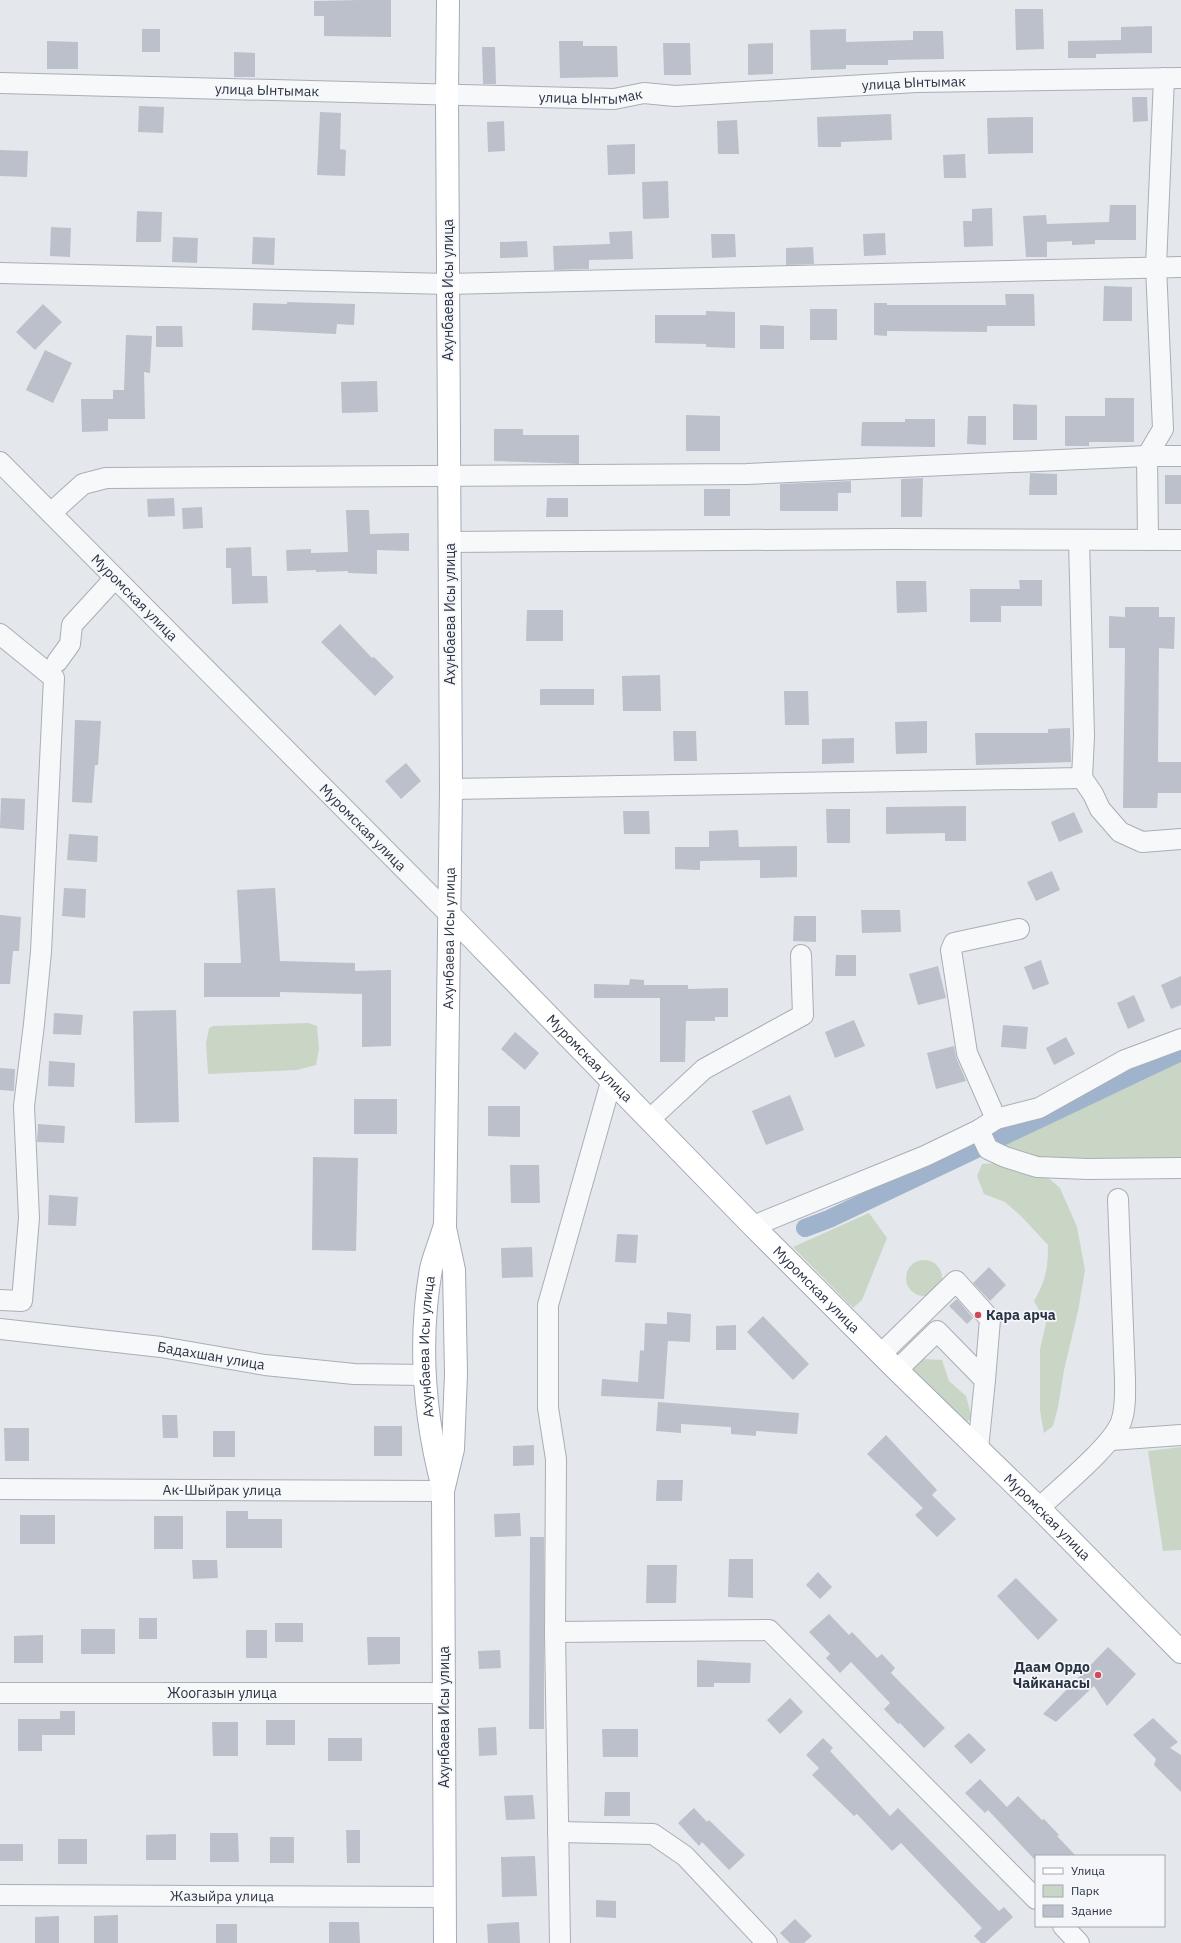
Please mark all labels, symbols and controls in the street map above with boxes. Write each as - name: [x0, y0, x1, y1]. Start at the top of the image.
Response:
- street label: улица Ынтымак: [861, 72, 966, 94]
- street label: улица Ынтымак: [215, 80, 320, 100]
- street label: улица Ынтымак: [538, 84, 644, 108]
- street label: Ахунбаева Исы улица: [439, 218, 457, 361]
- street label: Ахунбаева Исы улица: [441, 542, 459, 685]
- street label: Муромская улица: [87, 550, 182, 645]
- street label: Муромская улица: [316, 780, 411, 875]
- street label: Ахунбаева Исы улица: [439, 866, 459, 1009]
- street label: Муромская улица: [543, 1010, 637, 1106]
- street label: Муромская улица: [769, 1242, 864, 1337]
- street label: Ахунбаева Исы улица: [415, 1274, 439, 1419]
- place label: Кара арча: [986, 1306, 1056, 1324]
- marker: Кара арча: [973, 1310, 983, 1320]
- street label: Бадахшан улица: [156, 1338, 267, 1374]
- street label: Муромская улица: [1000, 1470, 1095, 1565]
- street label: Ак-Шыйрак улица: [163, 1481, 282, 1499]
- street label: Ахунбаева Исы улица: [435, 1645, 453, 1788]
- place label: Даам Ордо Чайканасы: [1013, 1658, 1090, 1692]
- marker: Даам Ордо Чайканасы: [1093, 1670, 1103, 1680]
- street label: Жоогазын улица: [167, 1684, 277, 1702]
- legend: [1035, 1855, 1165, 1927]
- text: Улица: [1071, 1863, 1105, 1878]
- text: Парк: [1071, 1883, 1100, 1898]
- street label: Жазыйра улица: [170, 1887, 275, 1905]
- text: Здание: [1071, 1903, 1113, 1918]

